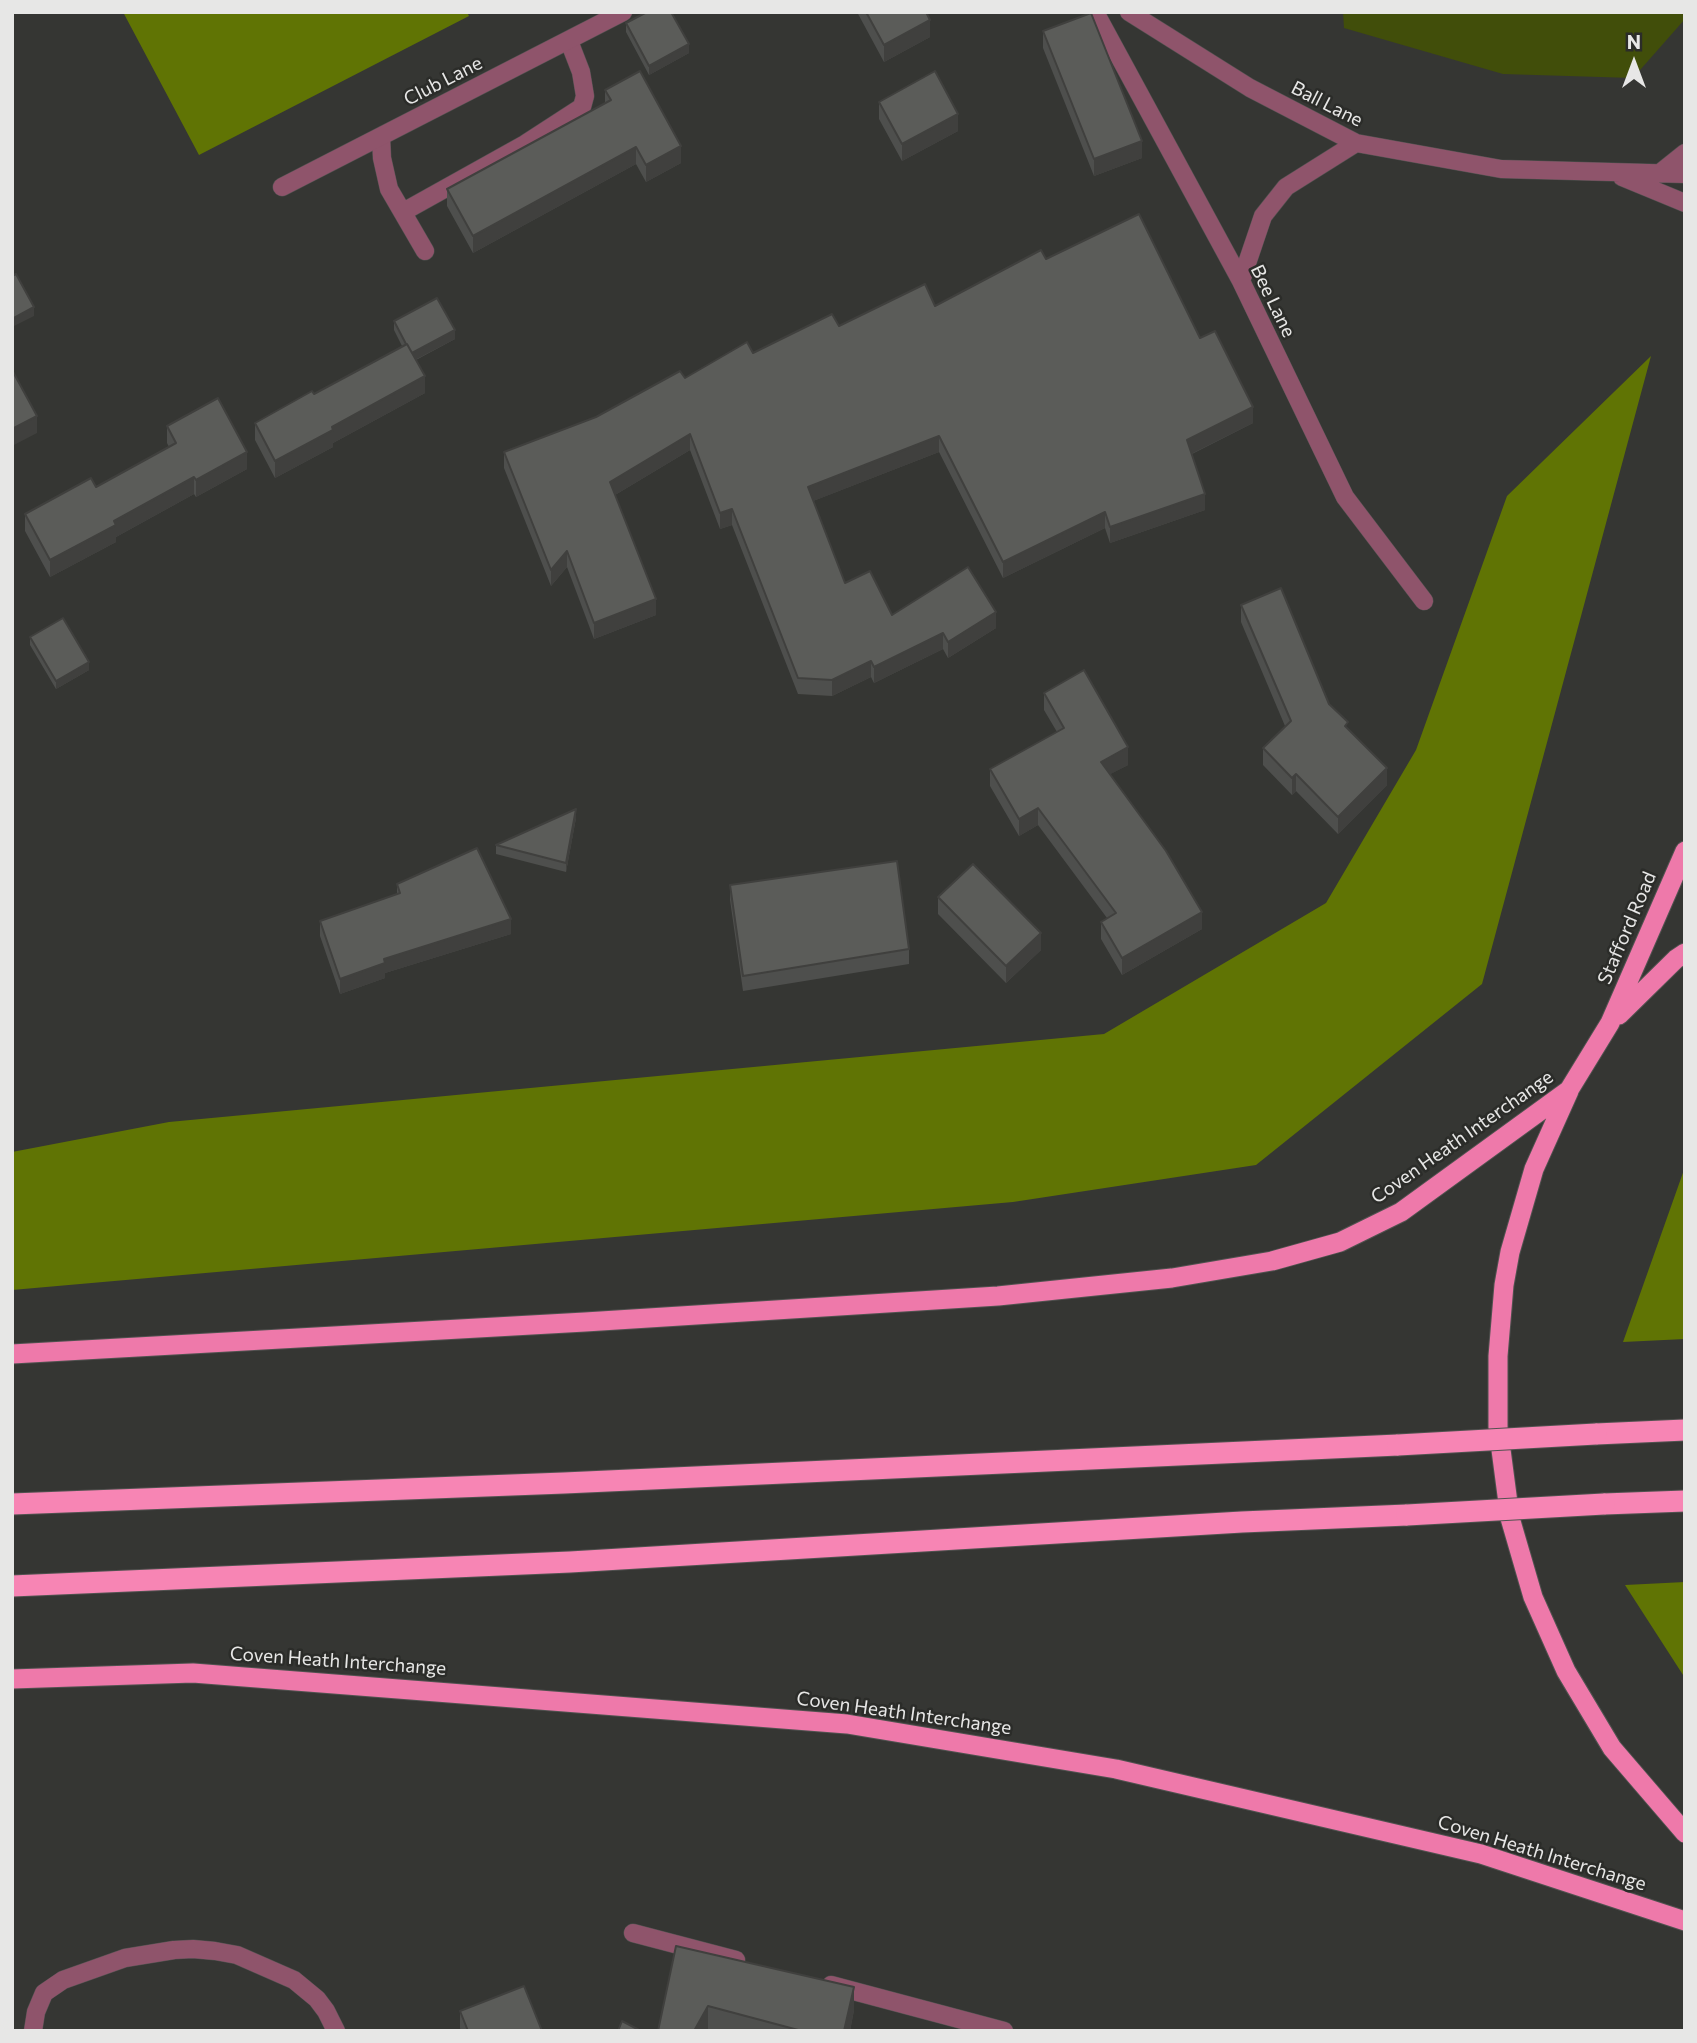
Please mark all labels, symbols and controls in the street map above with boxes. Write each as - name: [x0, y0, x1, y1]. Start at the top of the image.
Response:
- north arrow: [1599, 28, 1669, 98]
- text: N: [1627, 30, 1641, 53]
- street label: Club Lane: [400, 52, 486, 110]
- street label: Ball Lane: [1287, 76, 1367, 132]
- street label: Bee Lane: [1246, 261, 1300, 341]
- street label: Stafford Road: [1593, 868, 1661, 988]
- street label: Coven Heath Interchange: [1367, 1065, 1557, 1209]
- street label: Coven Heath Interchange: [229, 1642, 447, 1680]
- street label: Coven Heath Interchange: [795, 1687, 1013, 1739]
- street label: Coven Heath Interchange: [1435, 1810, 1649, 1896]

